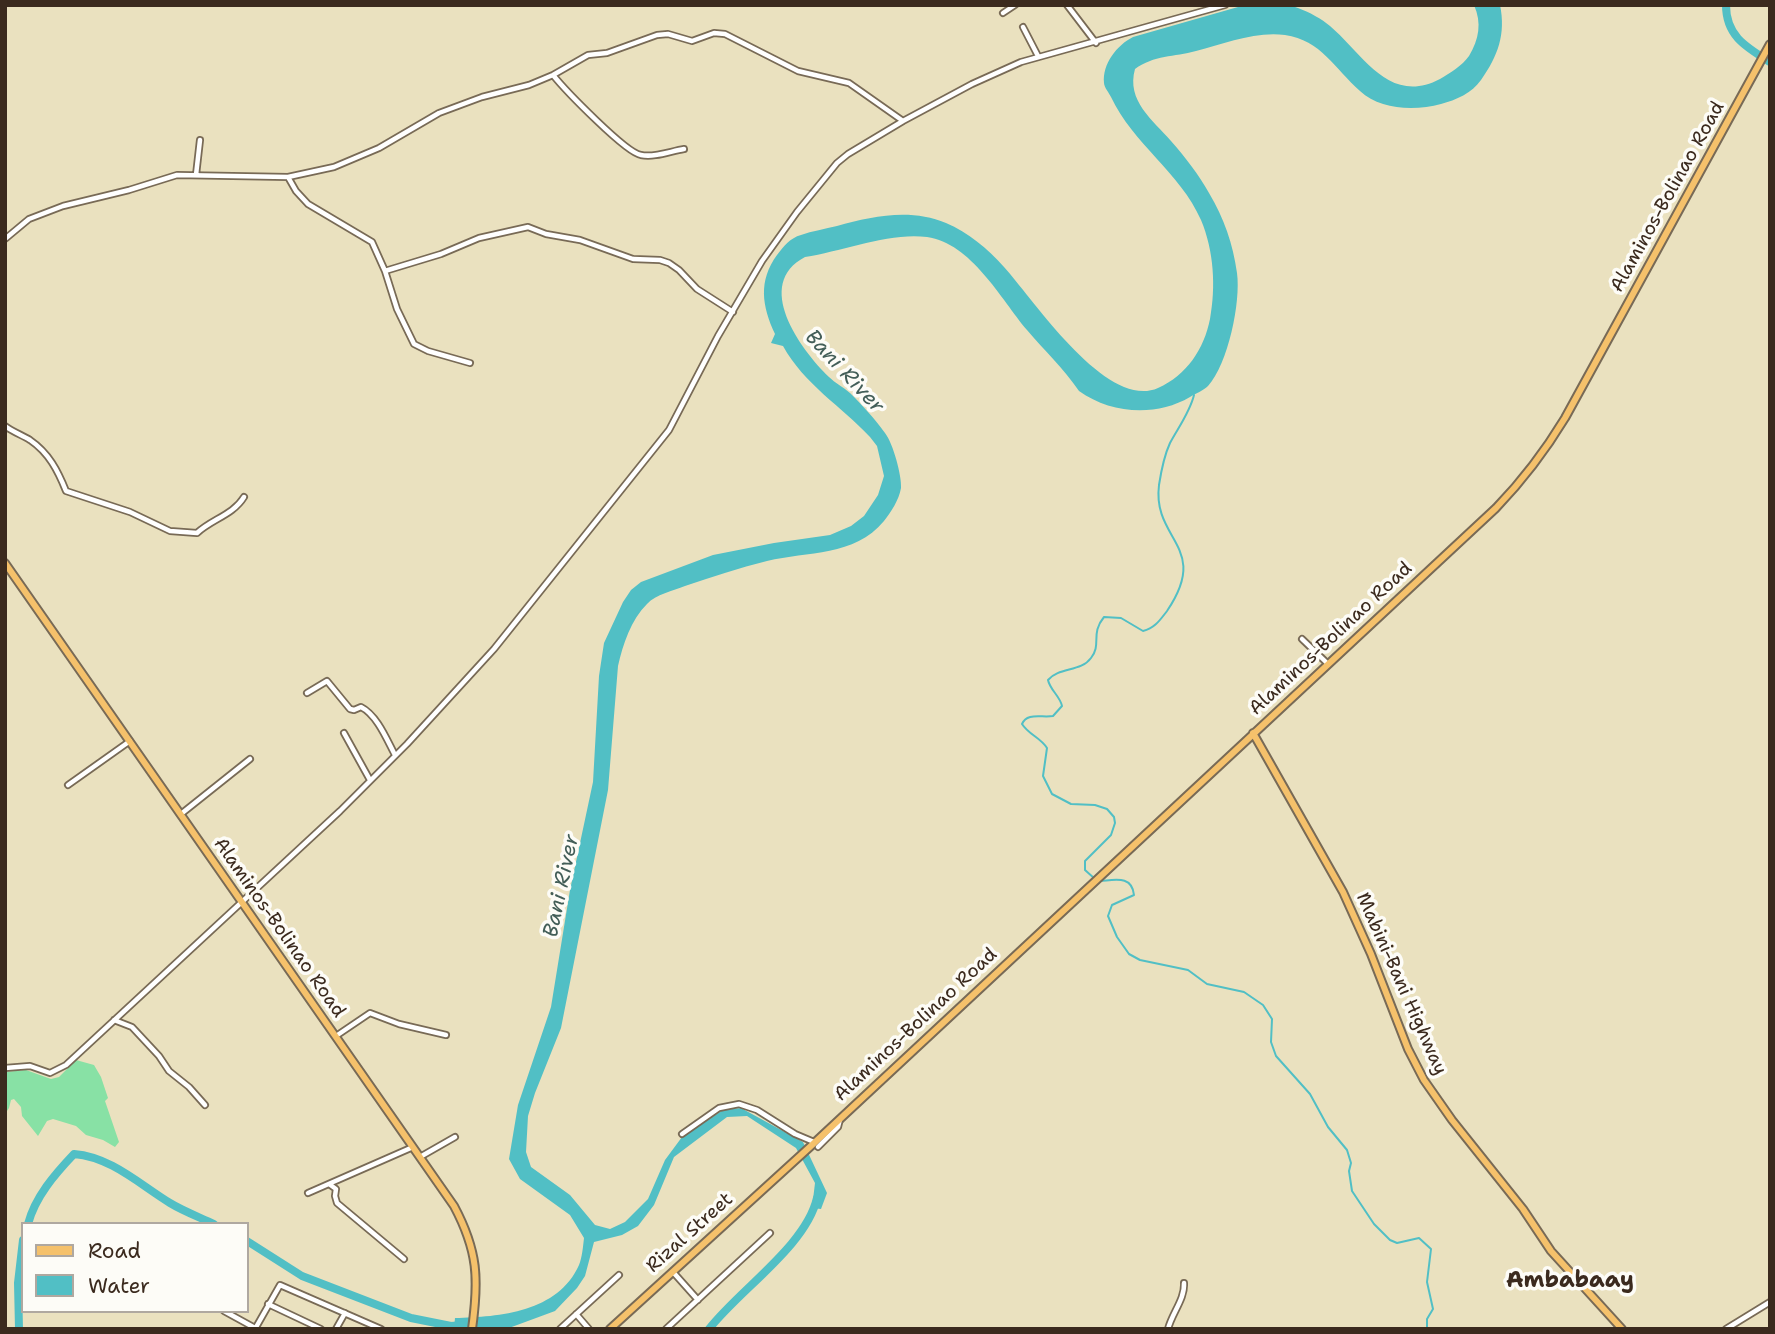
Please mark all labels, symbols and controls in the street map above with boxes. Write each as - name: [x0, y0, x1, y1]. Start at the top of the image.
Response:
- street label: Alaminos-Bolinao Road: [1606, 98, 1730, 296]
- water label: Bani River: [799, 325, 889, 419]
- street label: Alaminos-Bolinao Road: [1245, 558, 1417, 720]
- water label: Bani River: [539, 832, 585, 940]
- street label: Alaminos-Bolinao Road: [208, 834, 350, 1022]
- street label: Mabini-Bani Highway: [1351, 889, 1451, 1079]
- street label: Alaminos-Bolinao Road: [830, 944, 1002, 1106]
- street label: Rizal Street: [642, 1188, 738, 1278]
- legend: [21, 1222, 248, 1313]
- text: Road: [88, 1237, 141, 1265]
- district label: Ambabaay: [1506, 1267, 1634, 1295]
- text: Water: [88, 1272, 150, 1300]

